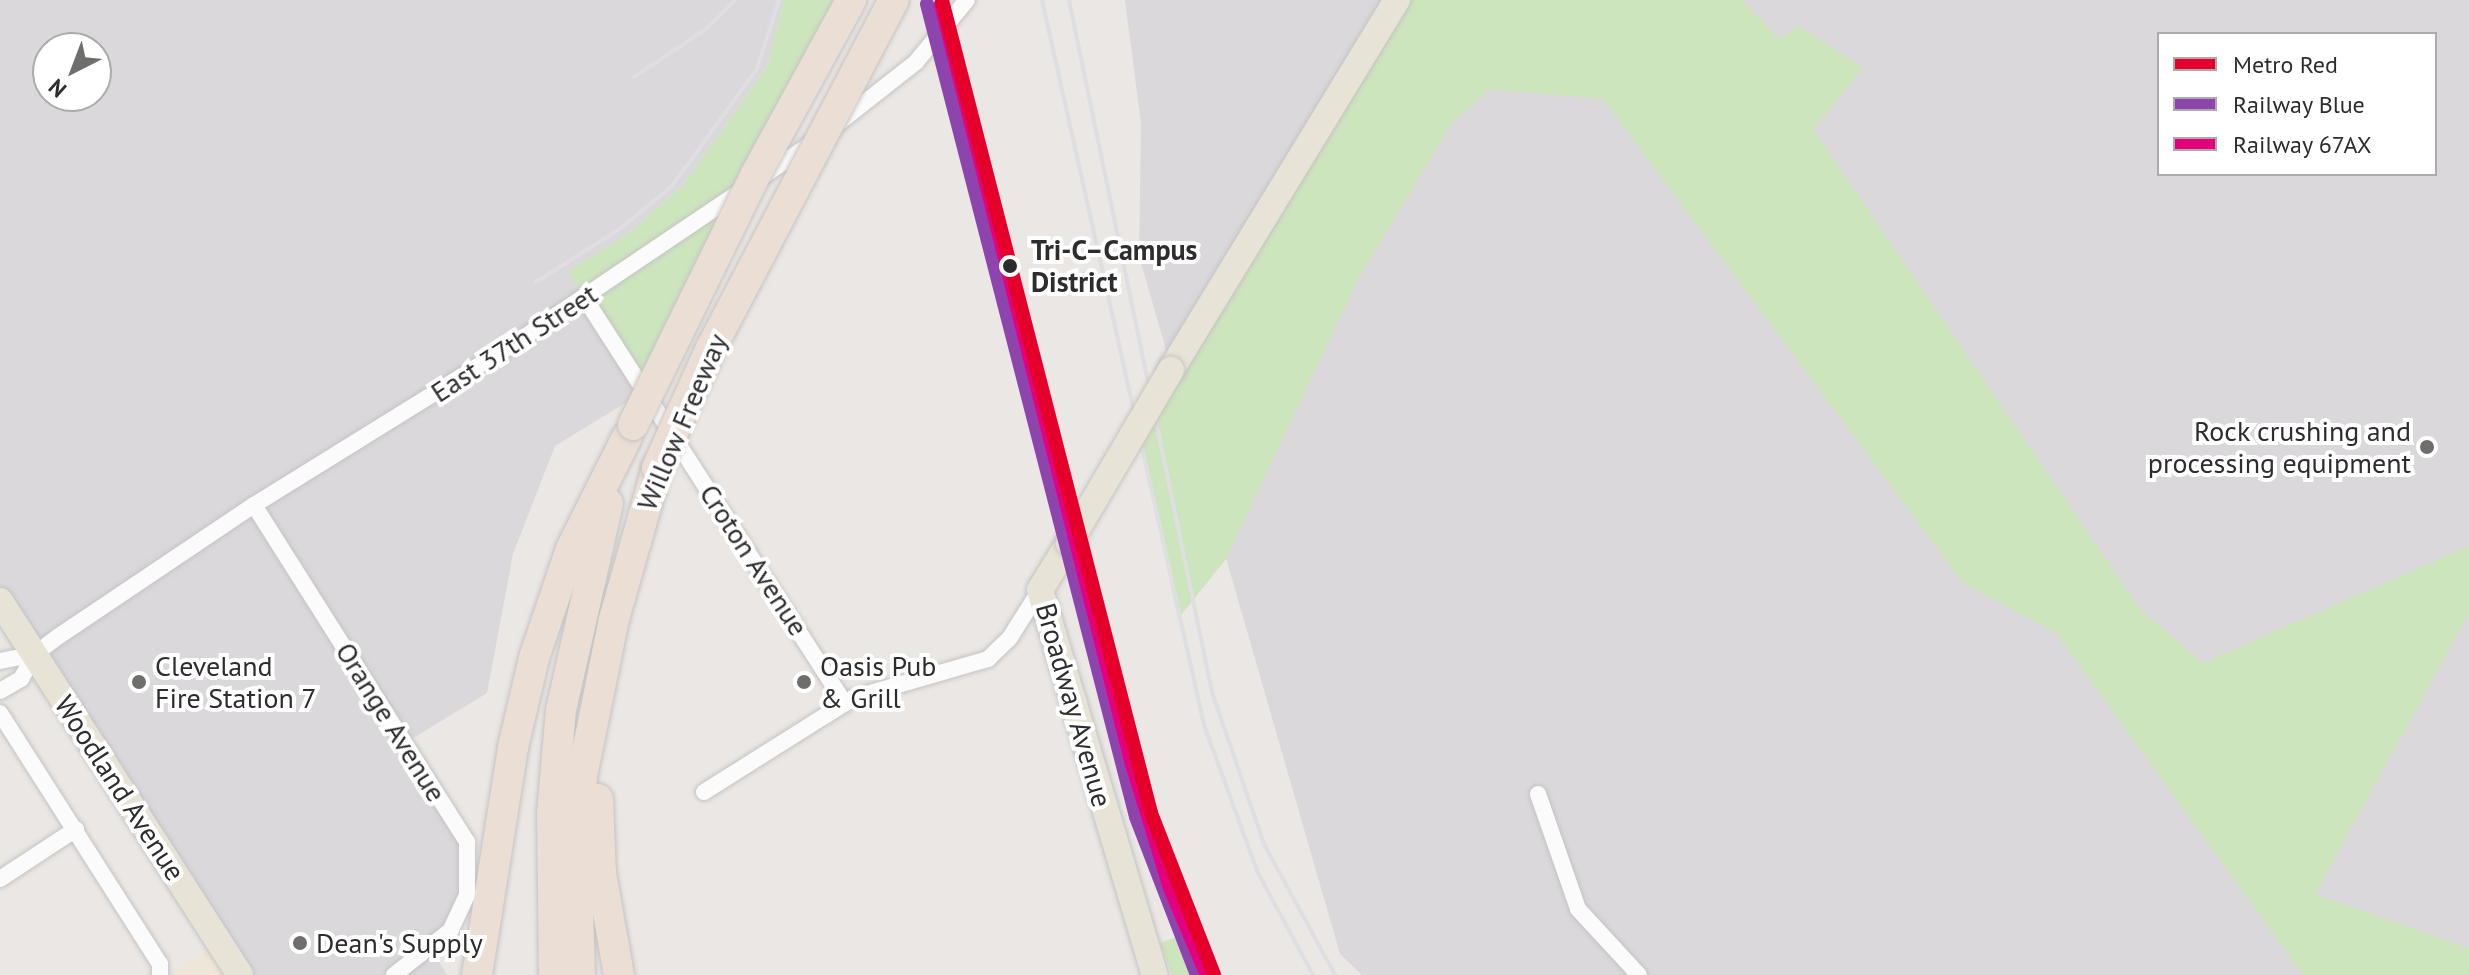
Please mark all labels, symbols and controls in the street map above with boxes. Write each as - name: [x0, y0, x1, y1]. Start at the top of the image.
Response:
- north arrow: [32, 32, 112, 112]
- legend: [2157, 32, 2437, 176]
- text: Metro Red: [2233, 49, 2338, 80]
- text: N: [43, 73, 72, 104]
- text: Railway Blue: [2233, 89, 2365, 120]
- text: Railway 67AX: [2233, 129, 2372, 160]
- place label: Tri-C–Campus District: [1031, 233, 1197, 299]
- marker: Tri-C–Campus District: [996, 252, 1024, 280]
- street label: East 37th Street: [425, 277, 603, 409]
- street label: Willow Freeway: [630, 328, 734, 516]
- place label: Rock crushing and processing equipment: [2148, 414, 2411, 480]
- marker: Rock crushing and processing equipment: [2418, 438, 2436, 456]
- street label: Croton Avenue: [692, 478, 816, 642]
- street label: Broadway Avenue: [1029, 598, 1119, 812]
- street label: Orange Avenue: [329, 636, 453, 808]
- place label: Cleveland Fire Station 7: [155, 649, 317, 715]
- place label: Oasis Pub & Grill: [820, 649, 936, 715]
- marker: Cleveland Fire Station 7: [130, 673, 148, 691]
- marker: Oasis Pub & Grill: [795, 673, 813, 691]
- street label: Woodland Avenue: [48, 689, 192, 887]
- place label: Dean's Supply: [316, 926, 483, 960]
- marker: Dean's Supply: [291, 934, 309, 952]

